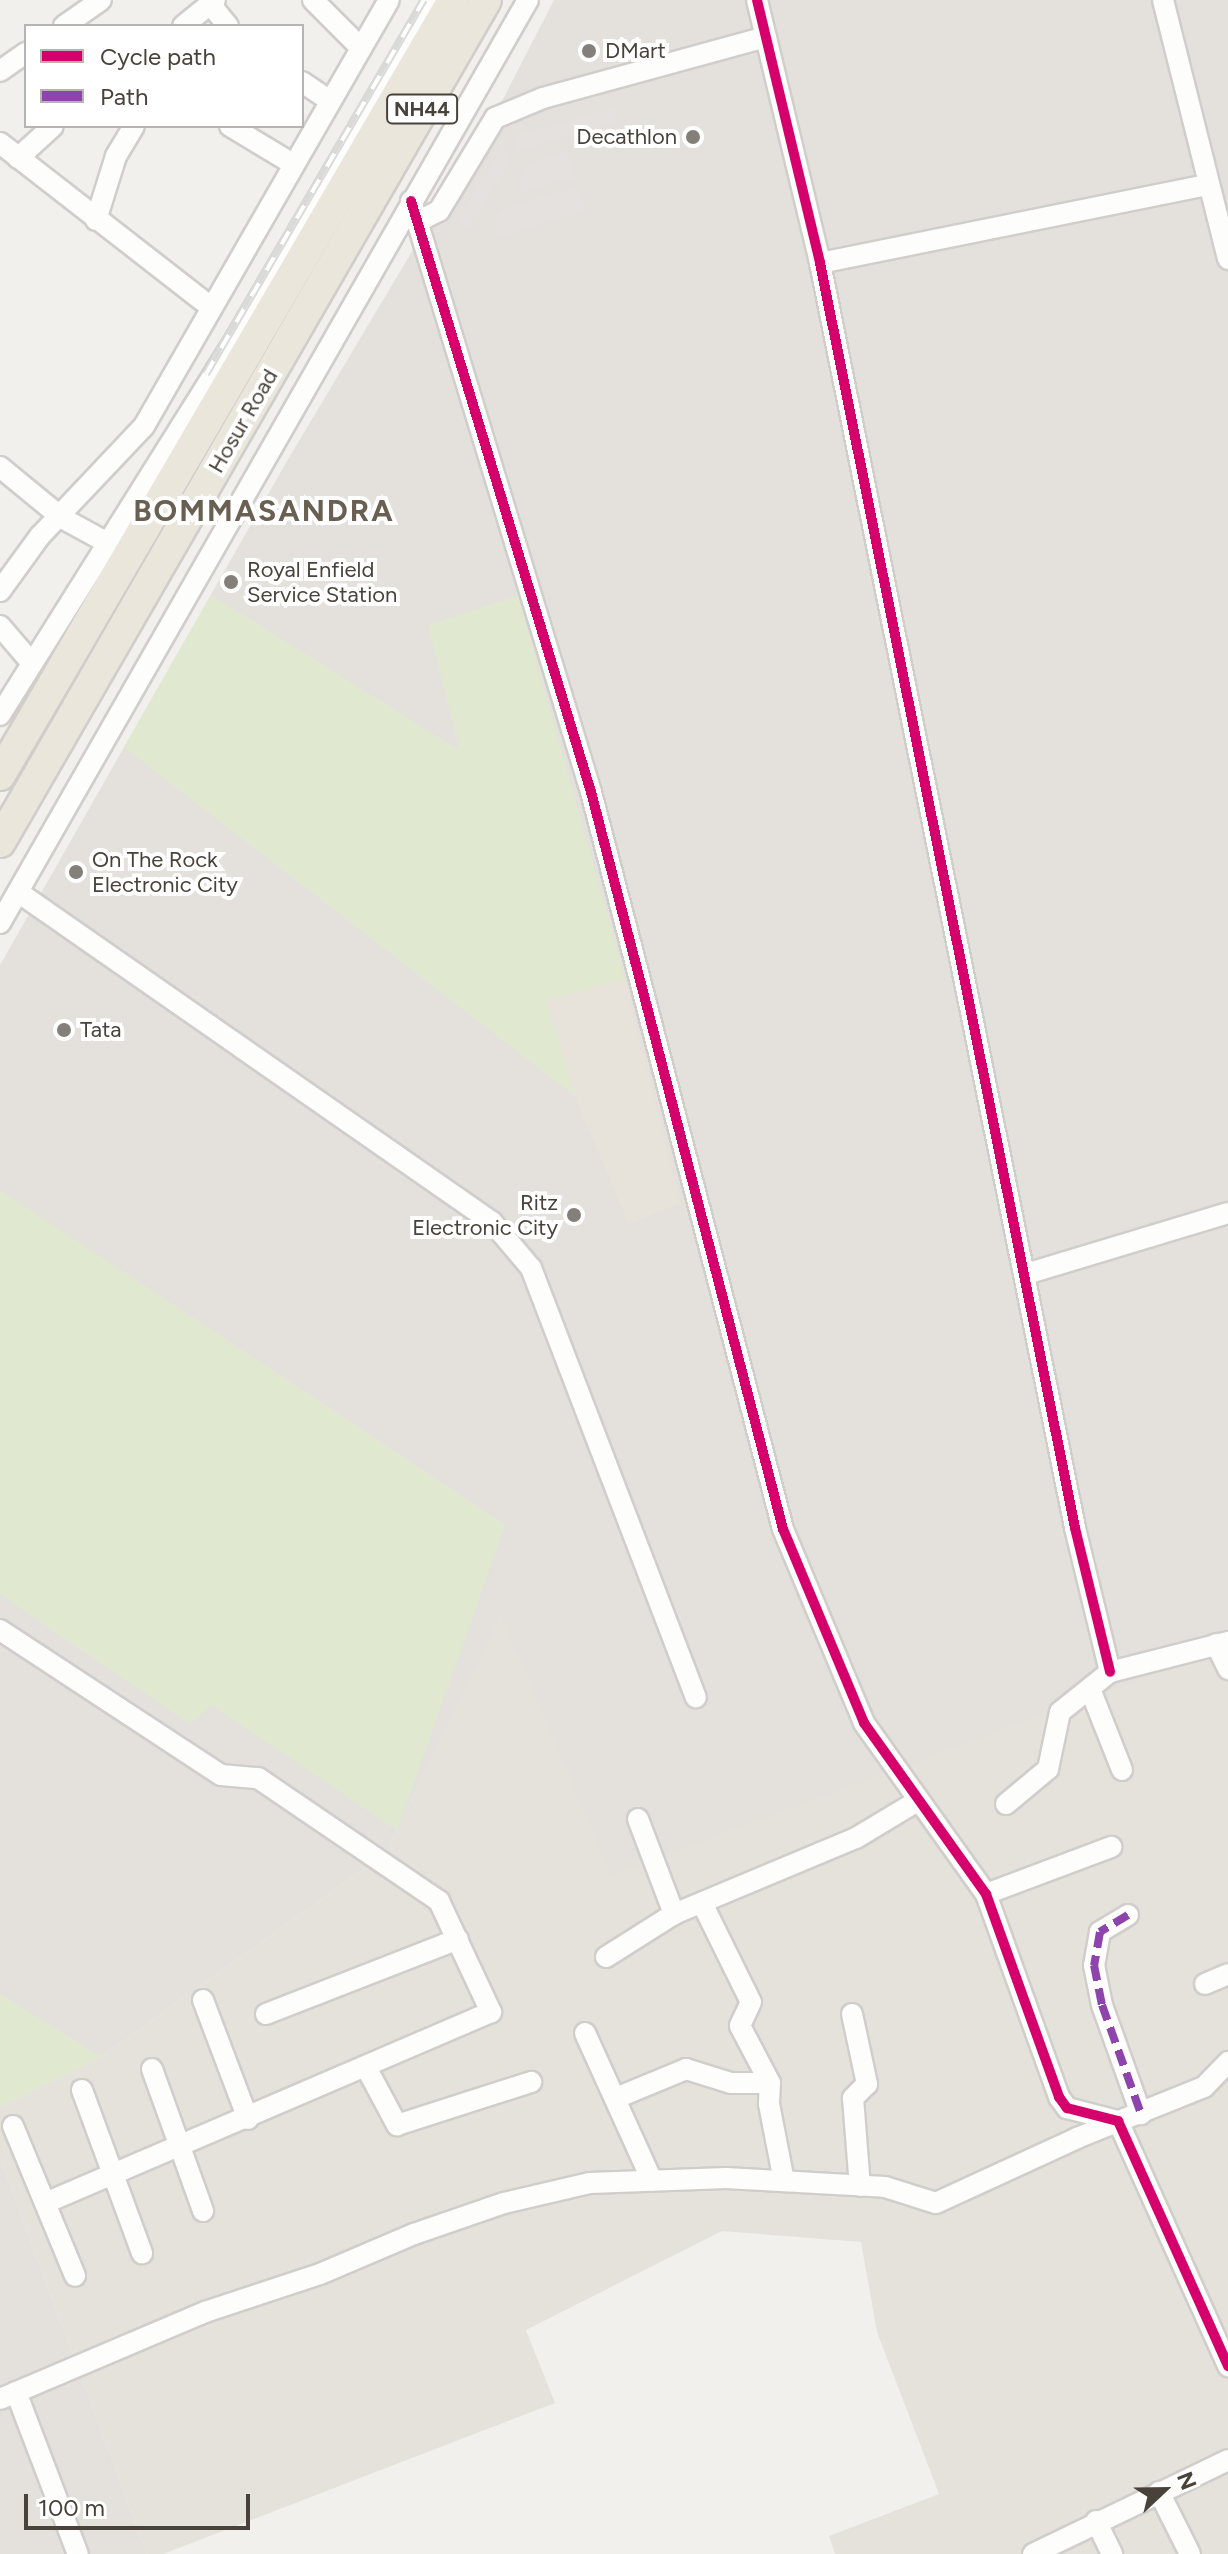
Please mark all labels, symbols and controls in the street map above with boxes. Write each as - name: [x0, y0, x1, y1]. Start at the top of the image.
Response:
- legend: [24, 24, 304, 128]
- place label: DMart: [605, 38, 666, 64]
- text: Cycle path: [100, 42, 216, 71]
- marker: DMart: [580, 42, 598, 60]
- text: Path: [100, 82, 148, 111]
- road number: NH44: [386, 93, 458, 125]
- place label: Decathlon: [576, 124, 677, 150]
- marker: Decathlon: [684, 128, 702, 146]
- street label: Hosur Road: [203, 364, 283, 478]
- district label: BOMMASANDRA: [133, 493, 395, 529]
- place label: Royal Enfield Service Station: [247, 556, 397, 608]
- marker: Royal Enfield Service Station: [222, 573, 240, 591]
- place label: On The Rock Electronic City: [92, 846, 238, 898]
- marker: On The Rock Electronic City: [67, 863, 85, 881]
- place label: Tata: [80, 1017, 121, 1043]
- marker: Tata: [55, 1021, 73, 1039]
- place label: Ritz Electronic City: [412, 1189, 558, 1240]
- marker: Ritz Electronic City: [565, 1206, 583, 1224]
- north arrow: [1124, 2450, 1204, 2530]
- text: N: [1171, 2468, 1202, 2494]
- scale bar: [28, 2478, 254, 2528]
- text: 100 m: [38, 2493, 105, 2522]

